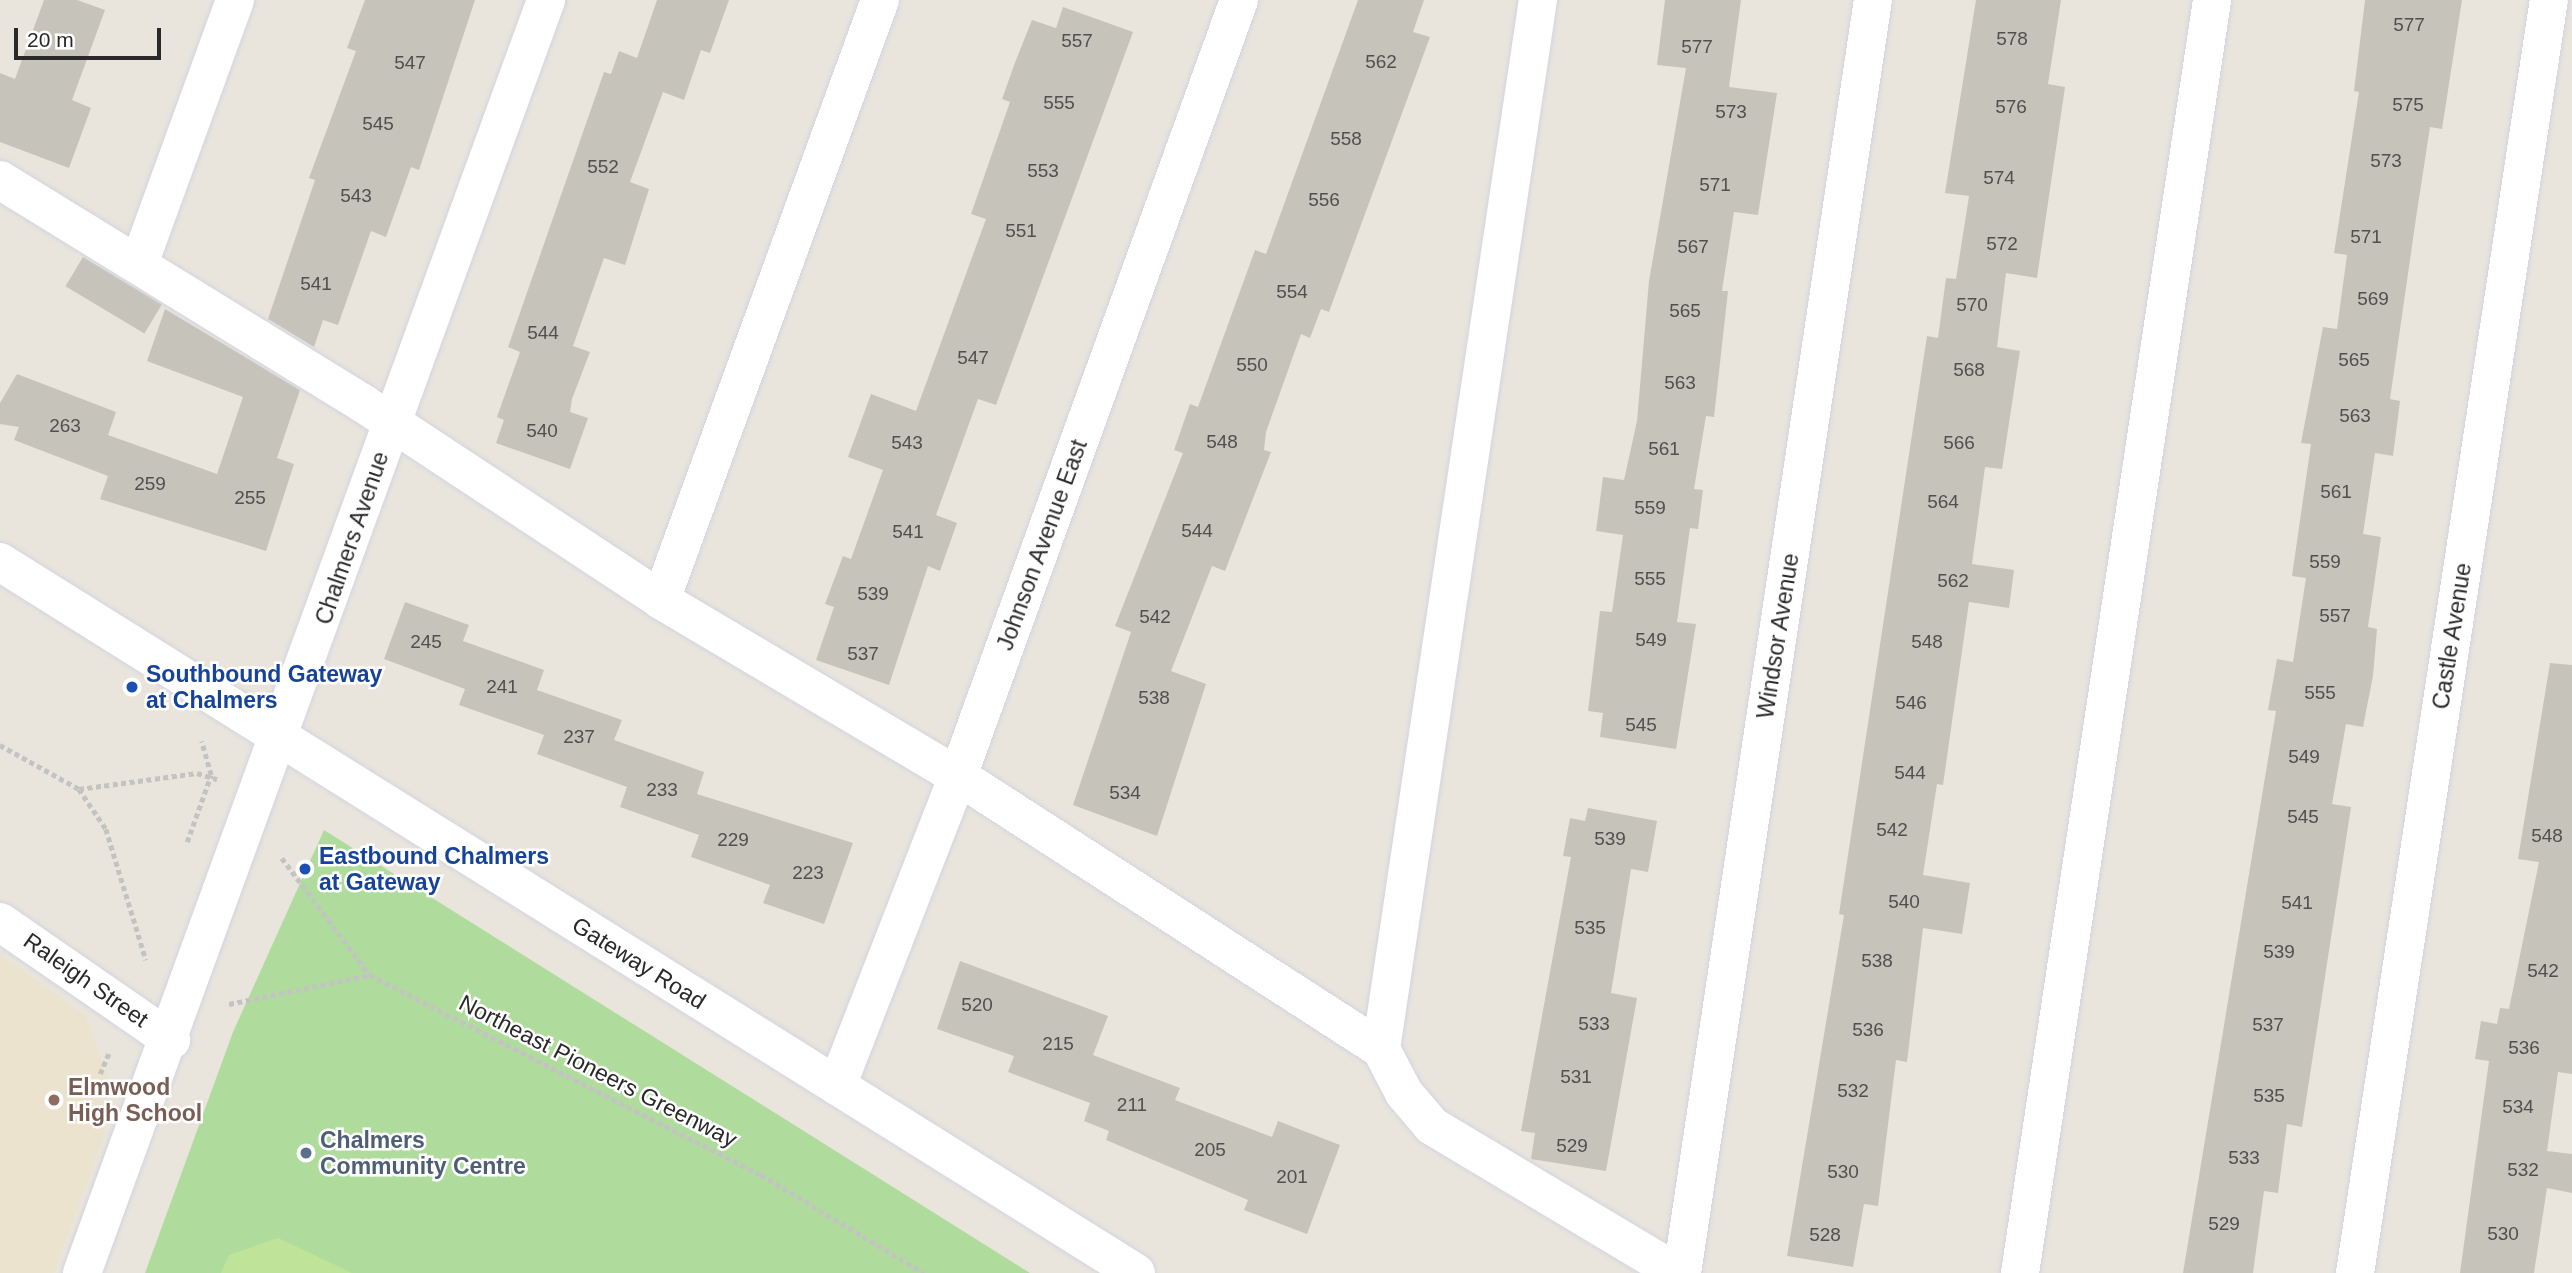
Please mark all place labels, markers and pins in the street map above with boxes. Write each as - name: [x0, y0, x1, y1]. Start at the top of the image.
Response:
- place label: Southbound Gateway at Chalmers: [146, 660, 382, 714]
- marker: Southbound Gateway at Chalmers: [124, 679, 140, 695]
- place label: Eastbound Chalmers at Gateway: [319, 842, 549, 896]
- marker: Eastbound Chalmers at Gateway: [297, 861, 313, 877]
- place label: Elmwood High School: [68, 1073, 202, 1127]
- marker: Elmwood High School: [46, 1092, 62, 1108]
- place label: Chalmers Community Centre: [320, 1126, 526, 1180]
- marker: Chalmers Community Centre: [298, 1145, 314, 1161]

